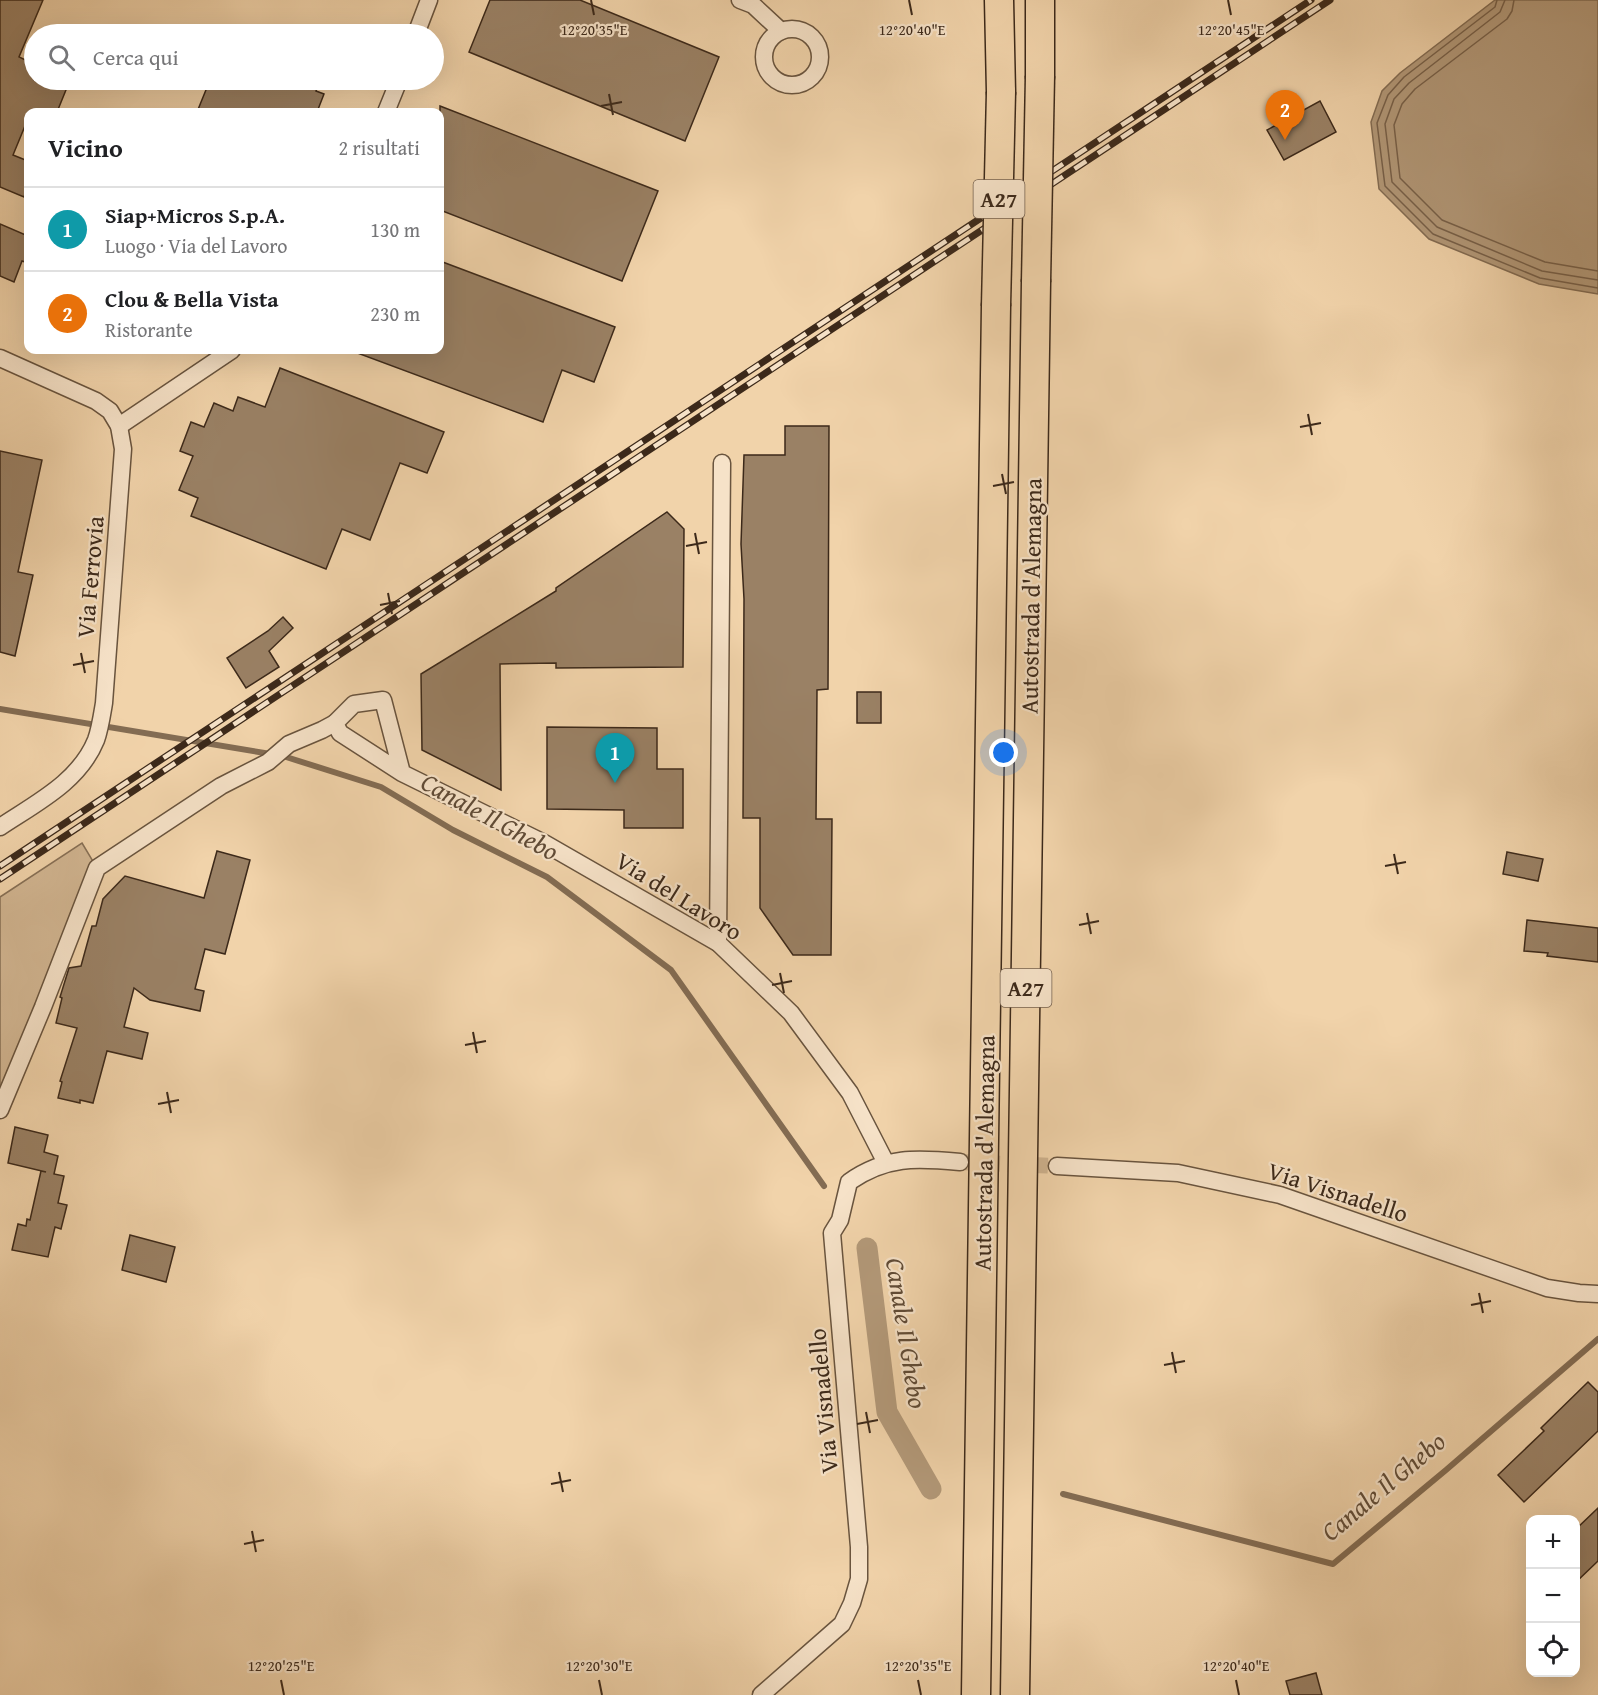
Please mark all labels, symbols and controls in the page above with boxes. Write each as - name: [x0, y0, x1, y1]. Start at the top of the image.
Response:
- text: 12°20'35"E: [561, 19, 628, 40]
- text: 12°20'40"E: [879, 19, 946, 40]
- text: 12°20'45"E: [1198, 19, 1265, 40]
- search box: [24, 24, 444, 90]
- icon: search: [45, 41, 78, 74]
- text: Cerca qui: [93, 41, 179, 73]
- pin: 2: [1266, 90, 1304, 140]
- text: Vicino: [48, 128, 123, 167]
- text: 2 risultati: [339, 133, 420, 162]
- road number: A27: [974, 180, 1024, 218]
- text: Siap+Micros S.p.A.: [105, 199, 285, 231]
- text: 1: [62, 215, 73, 244]
- text: 130 m: [370, 215, 420, 244]
- text: Luogo · Via del Lavoro: [105, 231, 288, 260]
- text: Clou & Bella Vista: [105, 283, 279, 315]
- text: 2: [62, 299, 73, 328]
- text: 230 m: [370, 299, 420, 328]
- text: Ristorante: [105, 315, 193, 344]
- street label: Autostrada d'Alemagna: [1011, 477, 1051, 714]
- street label: Via Ferrovia: [67, 514, 113, 639]
- pin: 1: [596, 734, 634, 783]
- your location: [989, 738, 1018, 767]
- water label: Canale Il Ghebo: [414, 762, 566, 870]
- street label: Via del Lavoro: [609, 843, 749, 949]
- road number: A27: [1000, 969, 1052, 1007]
- street label: Autostrada d'Alemagna: [964, 1034, 1004, 1271]
- street label: Via Visnadello: [1263, 1153, 1413, 1231]
- water label: Canale Il Ghebo: [876, 1255, 938, 1411]
- street label: Via Visnadello: [799, 1327, 847, 1475]
- water label: Canale Il Ghebo: [1312, 1422, 1454, 1550]
- map controls: [1526, 1515, 1580, 1677]
- button: +: [1526, 1515, 1580, 1569]
- button: −: [1526, 1569, 1580, 1623]
- button: locate: [1526, 1623, 1580, 1677]
- text: 12°20'25"E: [248, 1655, 315, 1676]
- text: 12°20'30"E: [566, 1655, 633, 1676]
- text: 12°20'35"E: [885, 1655, 952, 1676]
- text: 12°20'40"E: [1203, 1655, 1270, 1676]

